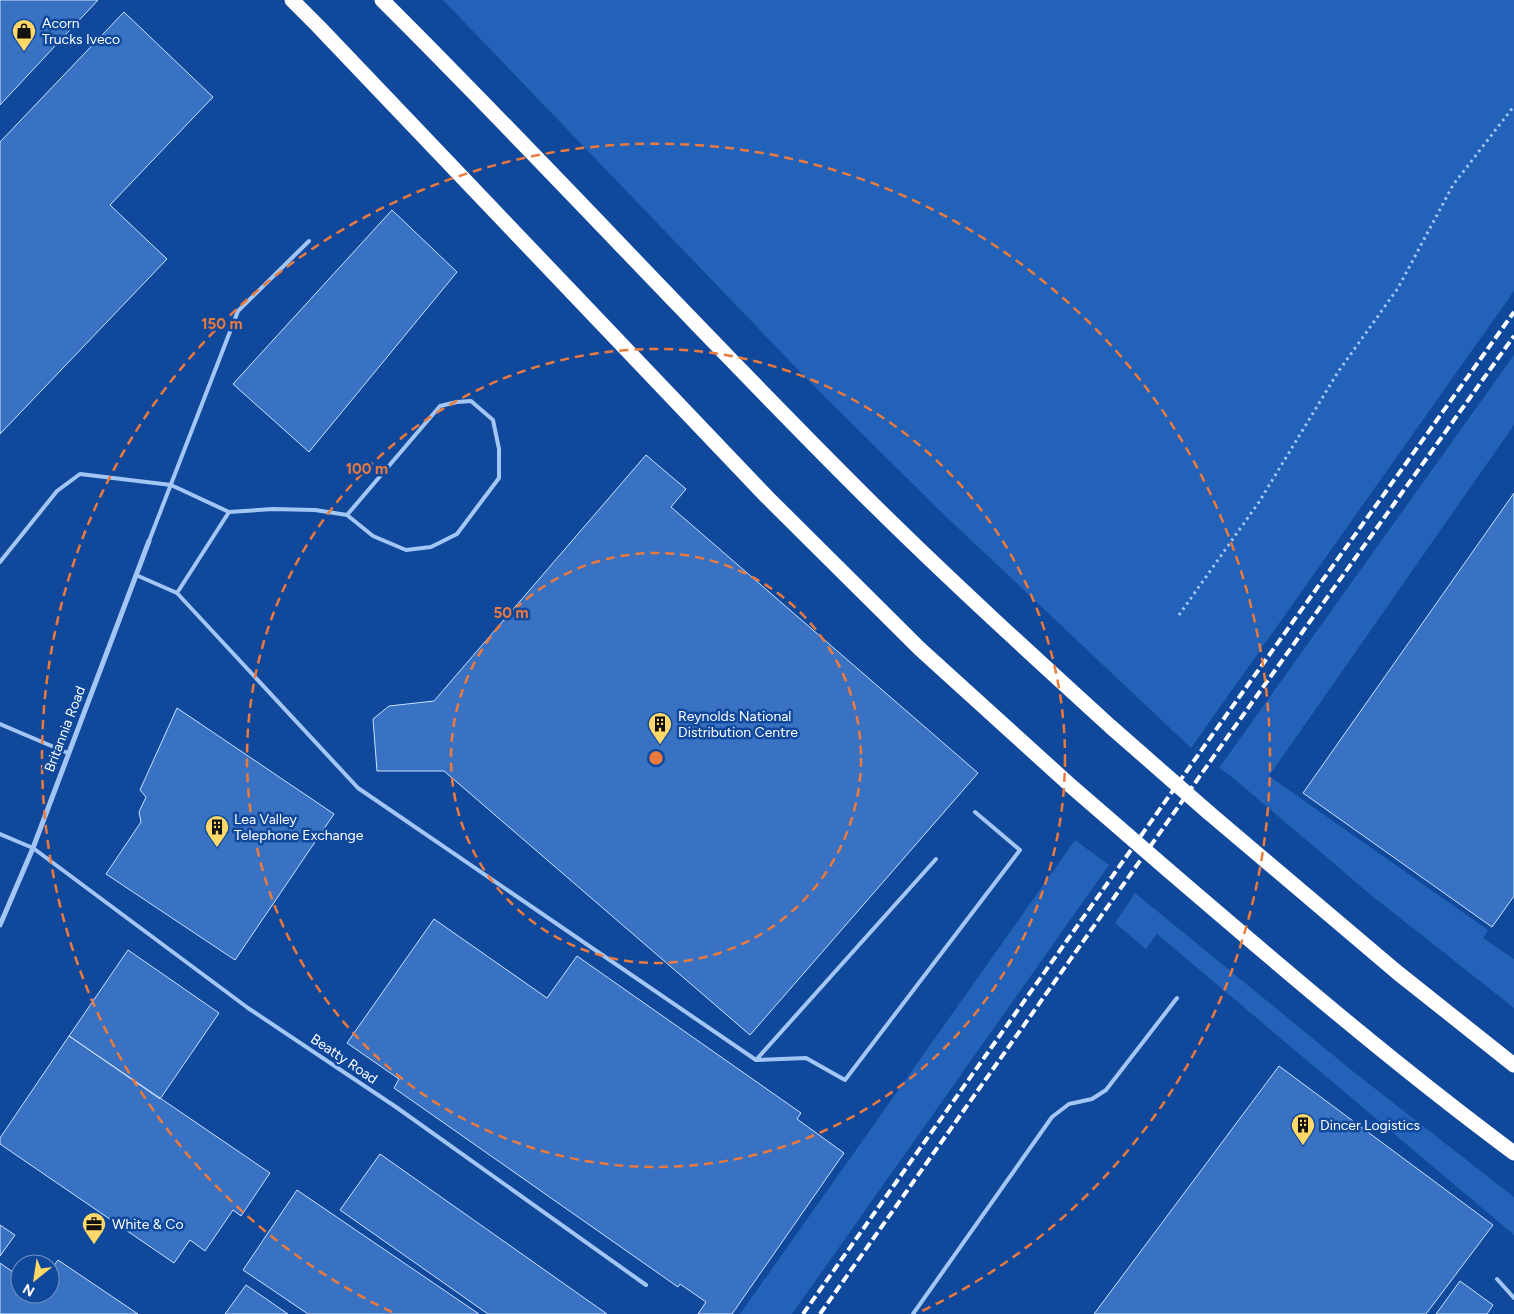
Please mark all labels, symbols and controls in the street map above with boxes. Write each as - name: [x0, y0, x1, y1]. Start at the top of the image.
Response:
- place label: Acorn Trucks Iveco: [42, 15, 120, 48]
- shop icon: Acorn Trucks Iveco: [11, 18, 37, 52]
- text: 150 m: [201, 315, 243, 333]
- text: 100 m: [346, 460, 388, 478]
- text: 50 m: [493, 604, 529, 622]
- street label: Britannia Road: [41, 684, 89, 774]
- place label: Reynolds National Distribution Centre: [678, 708, 798, 741]
- building icon: Reynolds National Distribution Centre: [647, 711, 673, 745]
- centre of rings: [647, 749, 665, 767]
- place label: Lea Valley Telephone Exchange: [234, 811, 364, 844]
- building icon: Lea Valley Telephone Exchange: [204, 814, 230, 848]
- street label: Beatty Road: [307, 1030, 381, 1088]
- building icon: Dincer Logistics: [1290, 1112, 1316, 1146]
- place label: Dincer Logistics: [1320, 1117, 1420, 1134]
- office icon: White & Co: [81, 1211, 107, 1245]
- place label: White & Co: [112, 1216, 184, 1233]
- north arrow: [10, 1254, 60, 1304]
- text: N: [20, 1280, 38, 1300]

